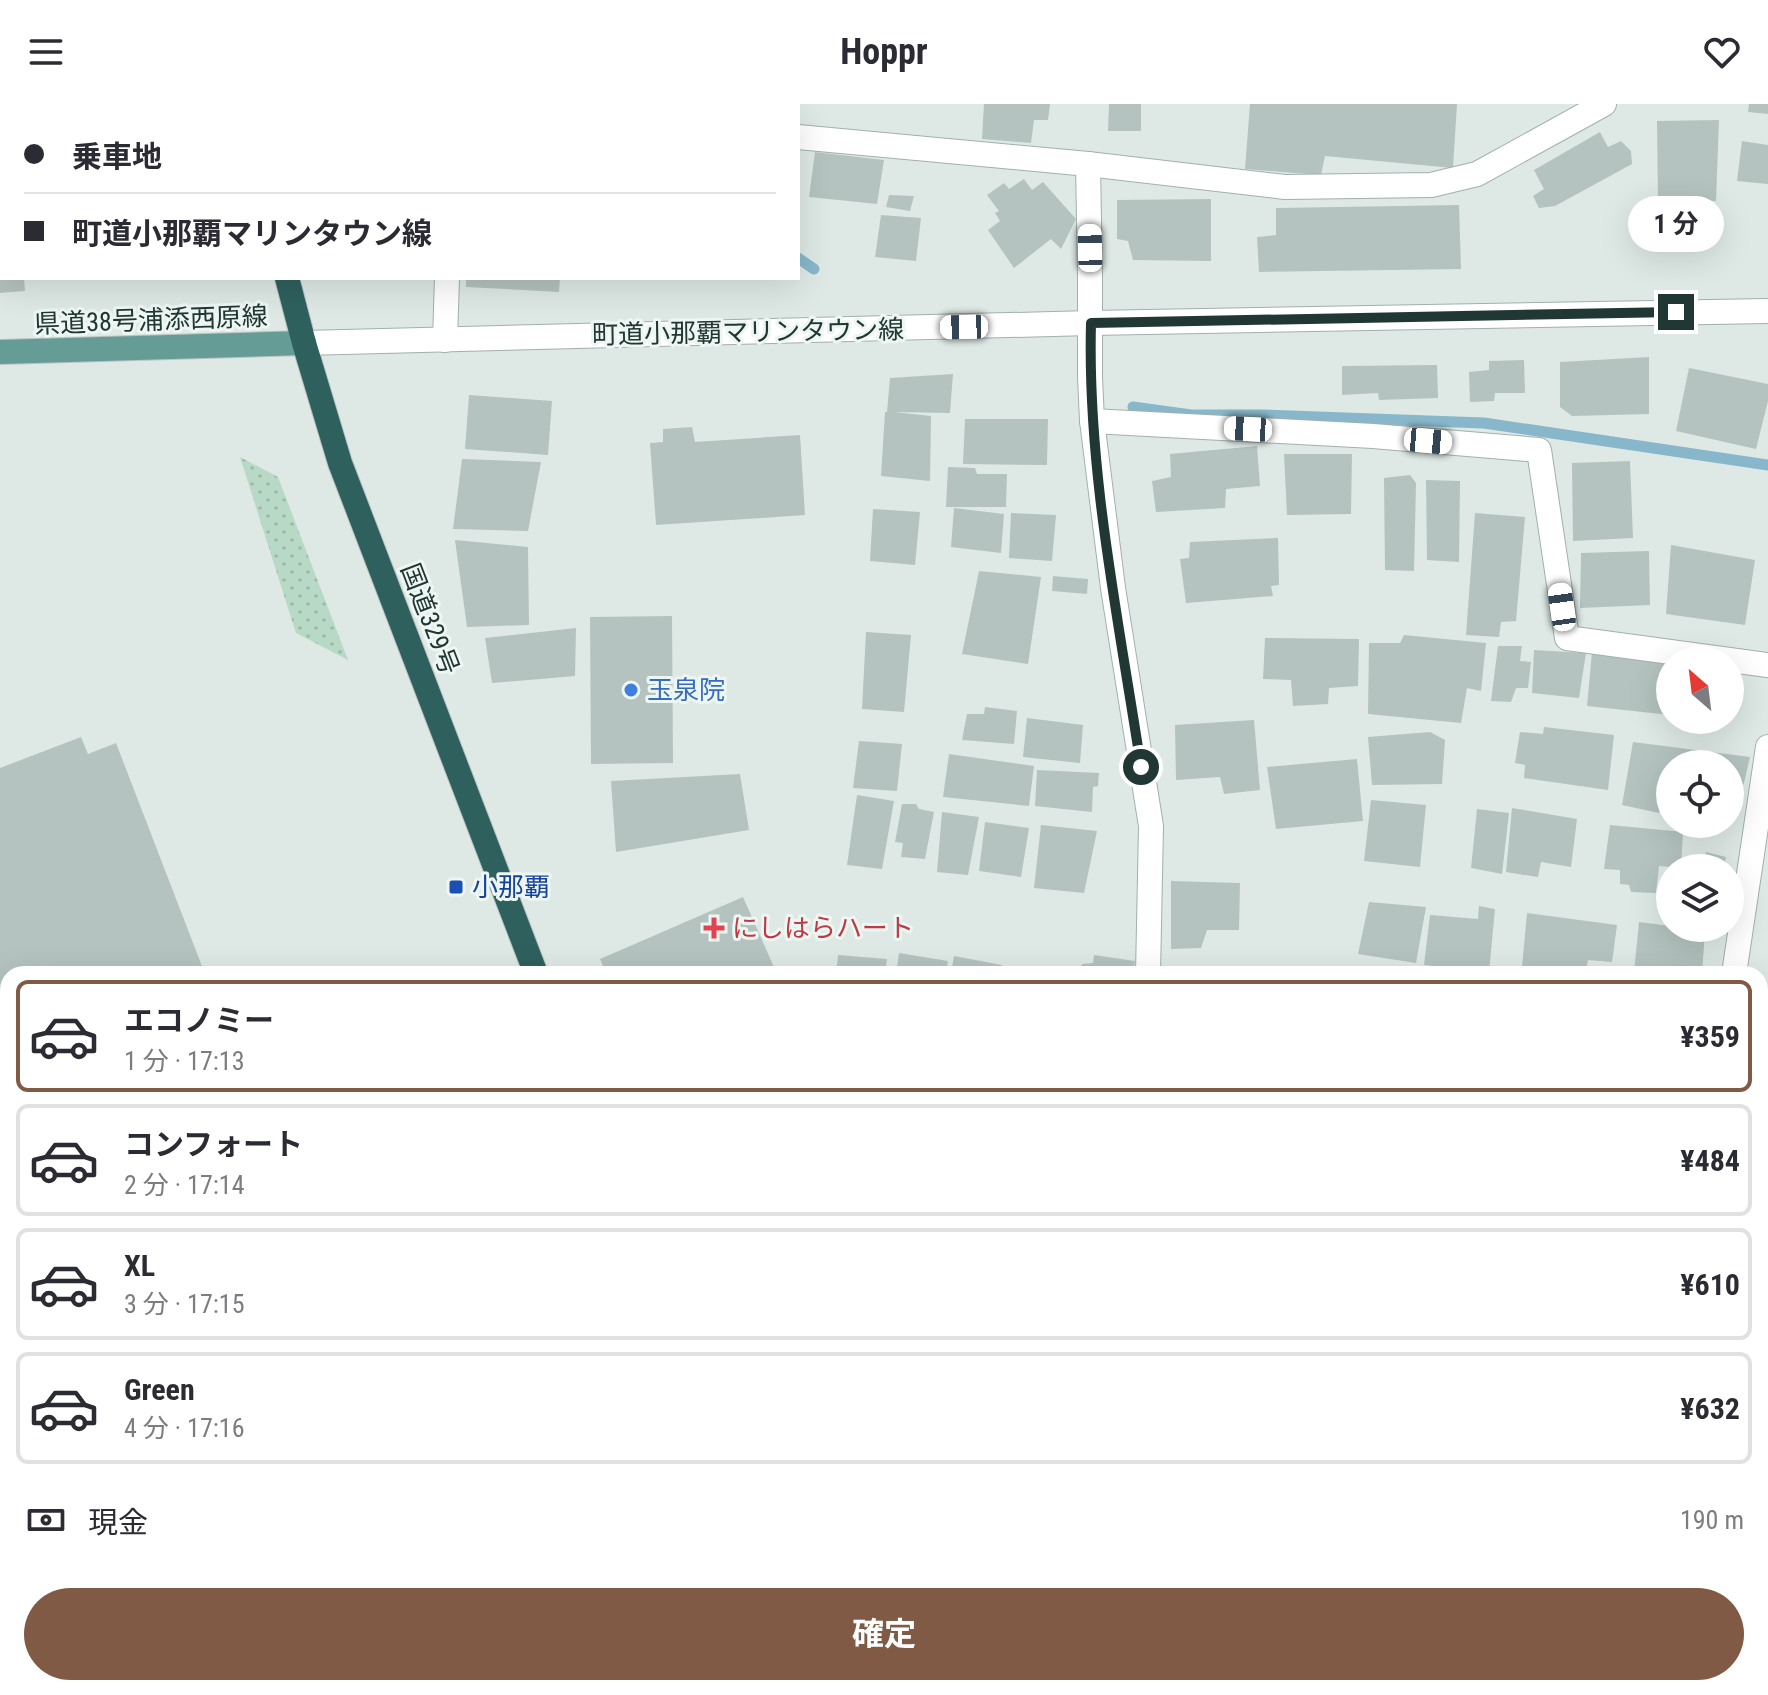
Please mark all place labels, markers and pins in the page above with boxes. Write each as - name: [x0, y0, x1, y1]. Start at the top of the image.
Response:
- place label: 玉泉院: [647, 675, 725, 705]
- marker: 玉泉院: [622, 681, 640, 699]
- place label: 小那覇: [472, 872, 550, 902]
- marker: 小那覇: [447, 878, 465, 896]
- place label: にしはらハート: [732, 913, 914, 943]
- marker: にしはらハート: [703, 917, 725, 939]

